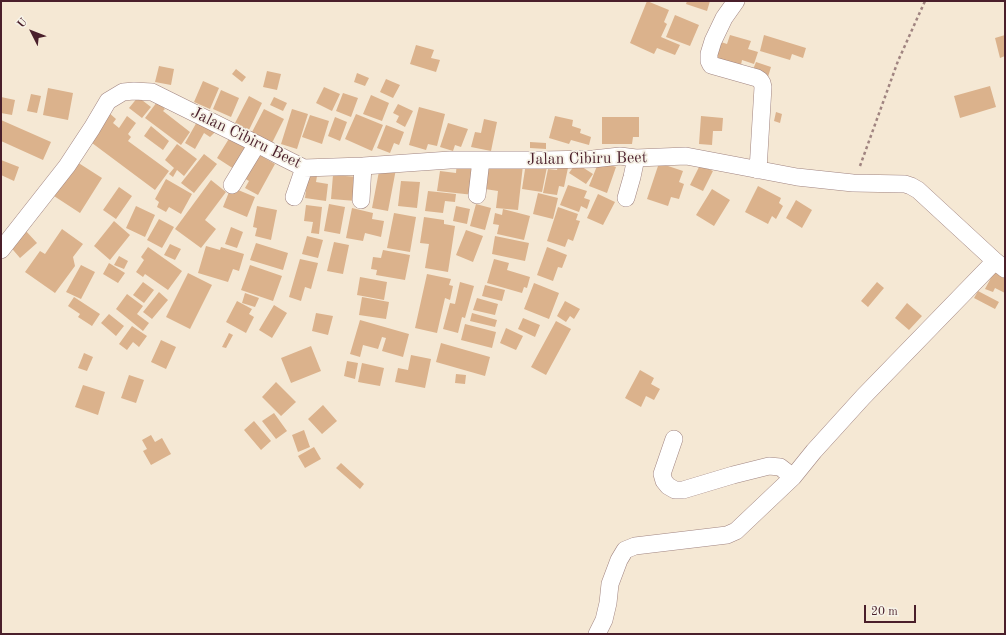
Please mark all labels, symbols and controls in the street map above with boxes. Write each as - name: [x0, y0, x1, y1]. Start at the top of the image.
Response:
- north arrow: [12, 12, 52, 52]
- text: U: [16, 17, 30, 31]
- street label: Jalan Cibiru Beet: [188, 103, 304, 173]
- street label: Jalan Cibiru Beet: [527, 148, 647, 170]
- scale bar: [866, 597, 918, 623]
- text: 20 m: [871, 606, 898, 618]

